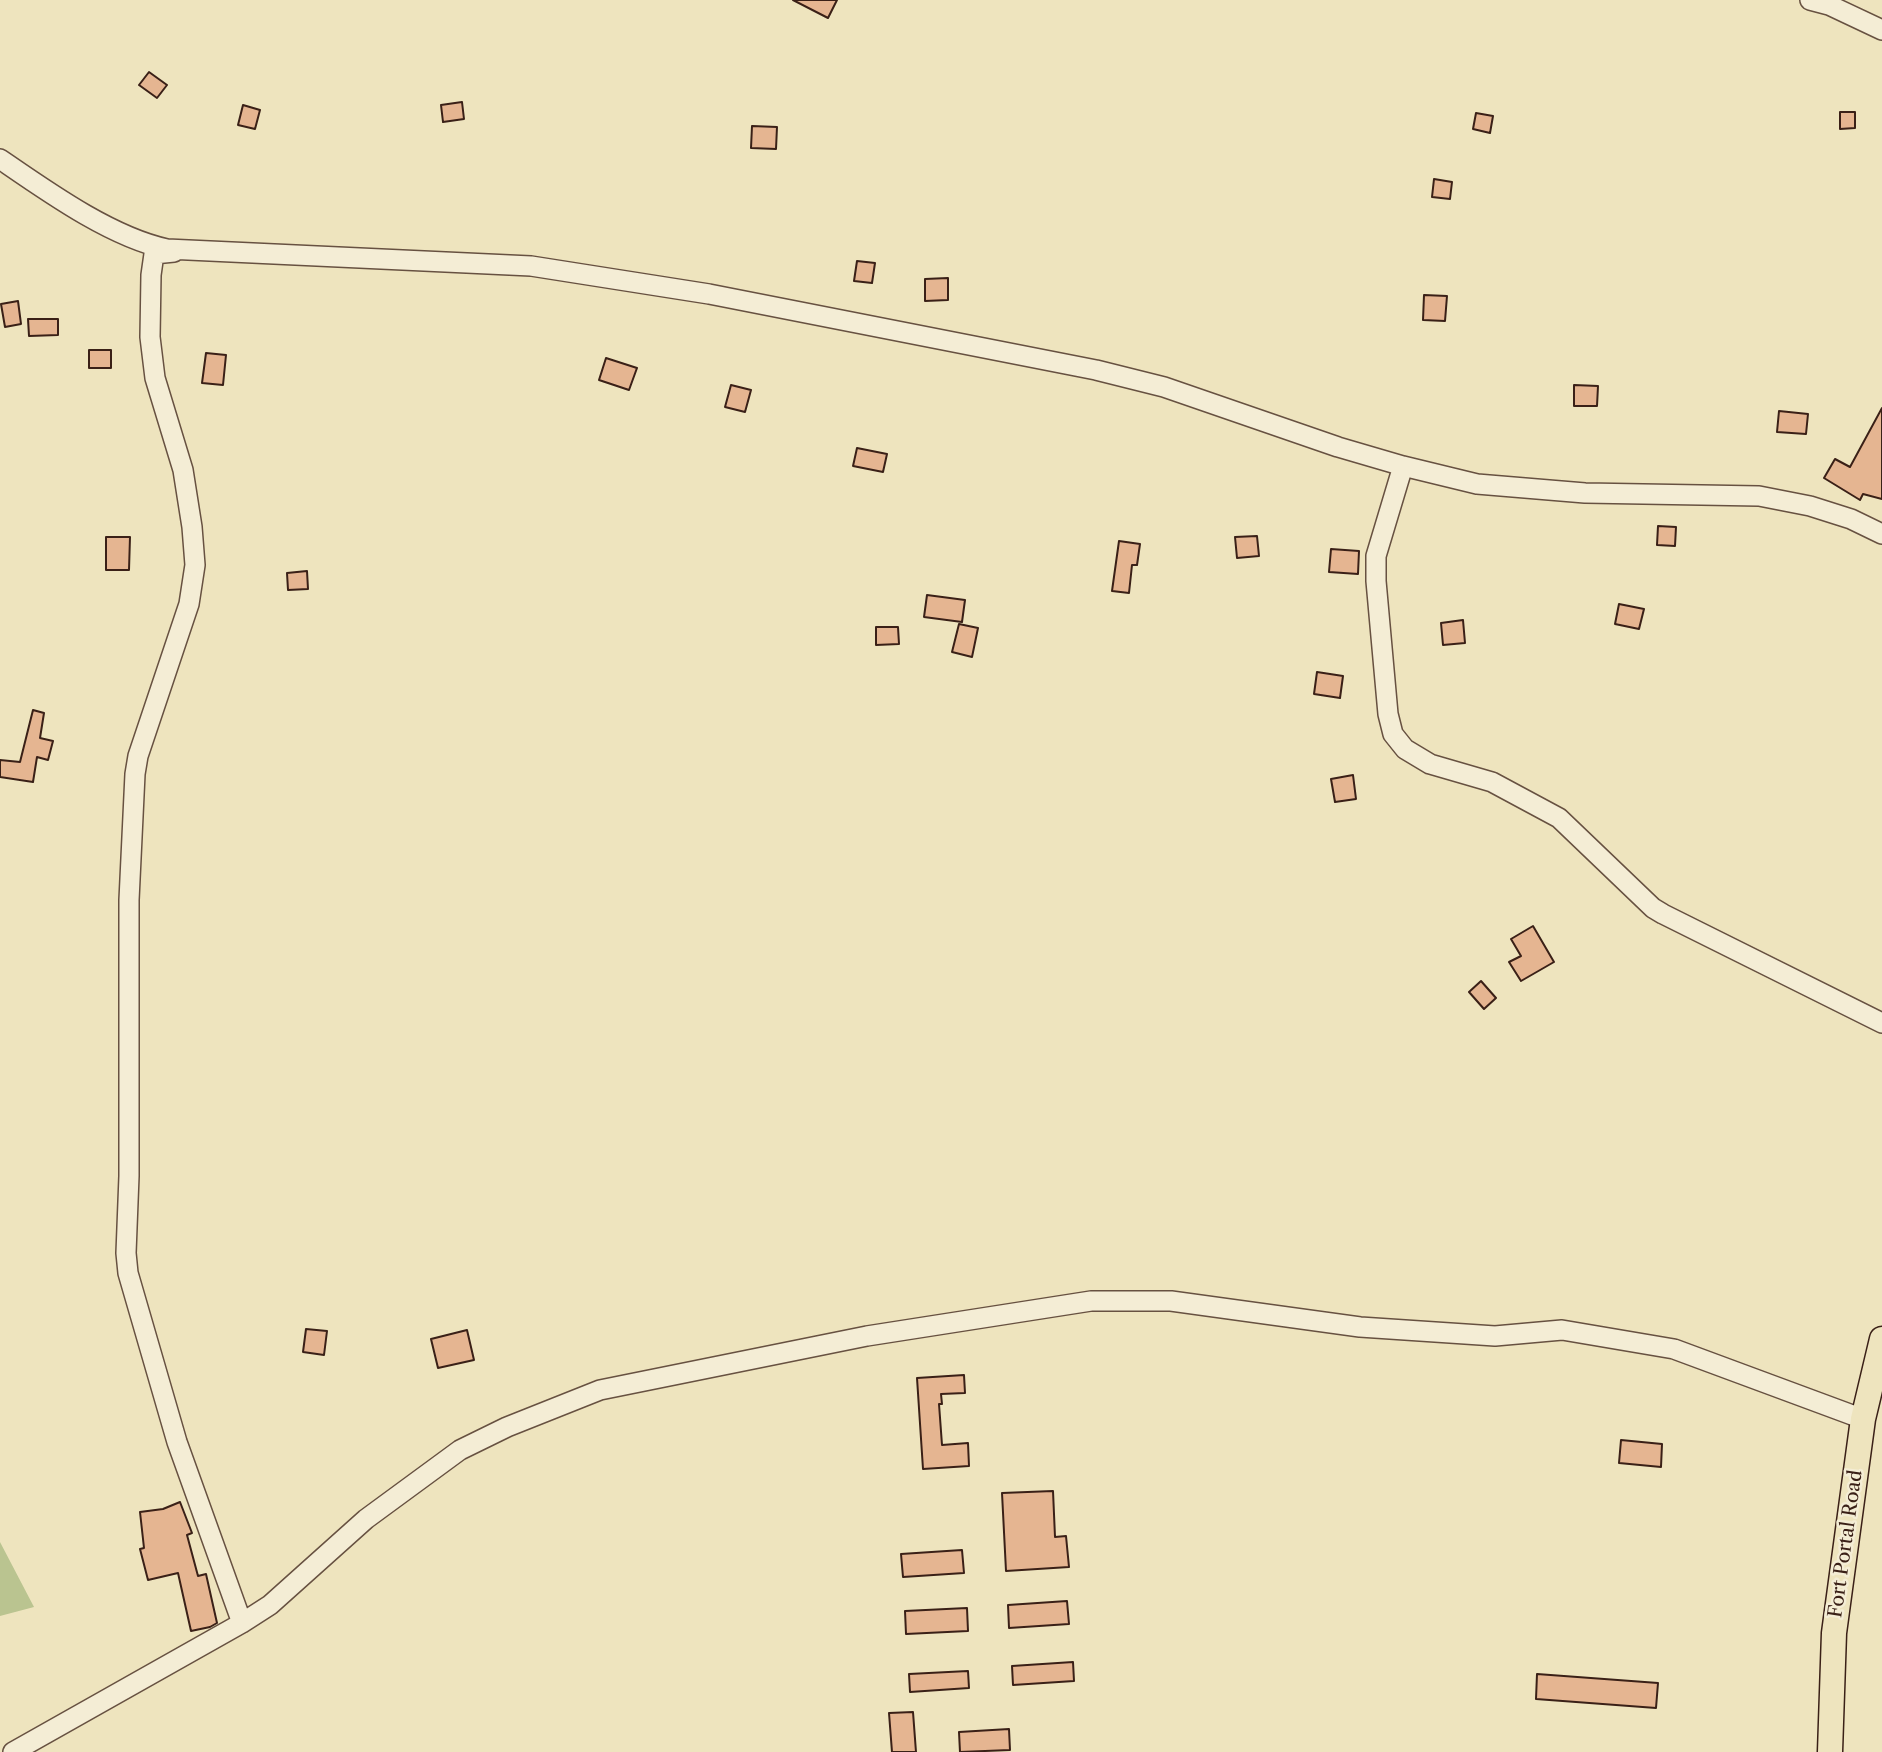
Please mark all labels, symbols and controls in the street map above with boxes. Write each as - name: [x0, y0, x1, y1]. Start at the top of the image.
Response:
- street label: Fort Portal Road: [1824, 1469, 1868, 1619]

